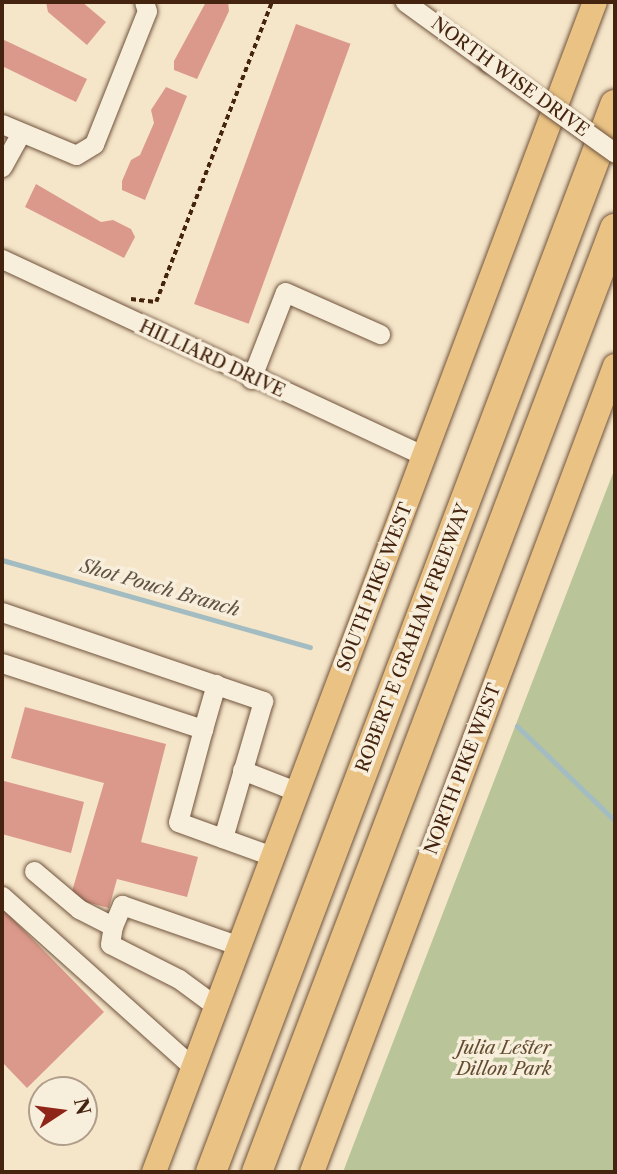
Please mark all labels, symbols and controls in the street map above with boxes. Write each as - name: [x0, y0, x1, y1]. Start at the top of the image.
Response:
- street label: NORTH WISE DRIVE: [427, 12, 593, 142]
- street label: HILLIARD DRIVE: [136, 316, 288, 402]
- street label: SOUTH PIKE WEST: [333, 499, 417, 675]
- street label: ROBERT E GRAHAM FREEWAY: [352, 500, 474, 776]
- water label: Shot Pouch Branch: [78, 554, 242, 622]
- street label: NORTH PIKE WEST: [420, 680, 506, 858]
- park label: Julia Lester Dillon Park: [456, 1038, 552, 1080]
- north arrow: [28, 1076, 98, 1146]
- text: N: [69, 1096, 95, 1117]

